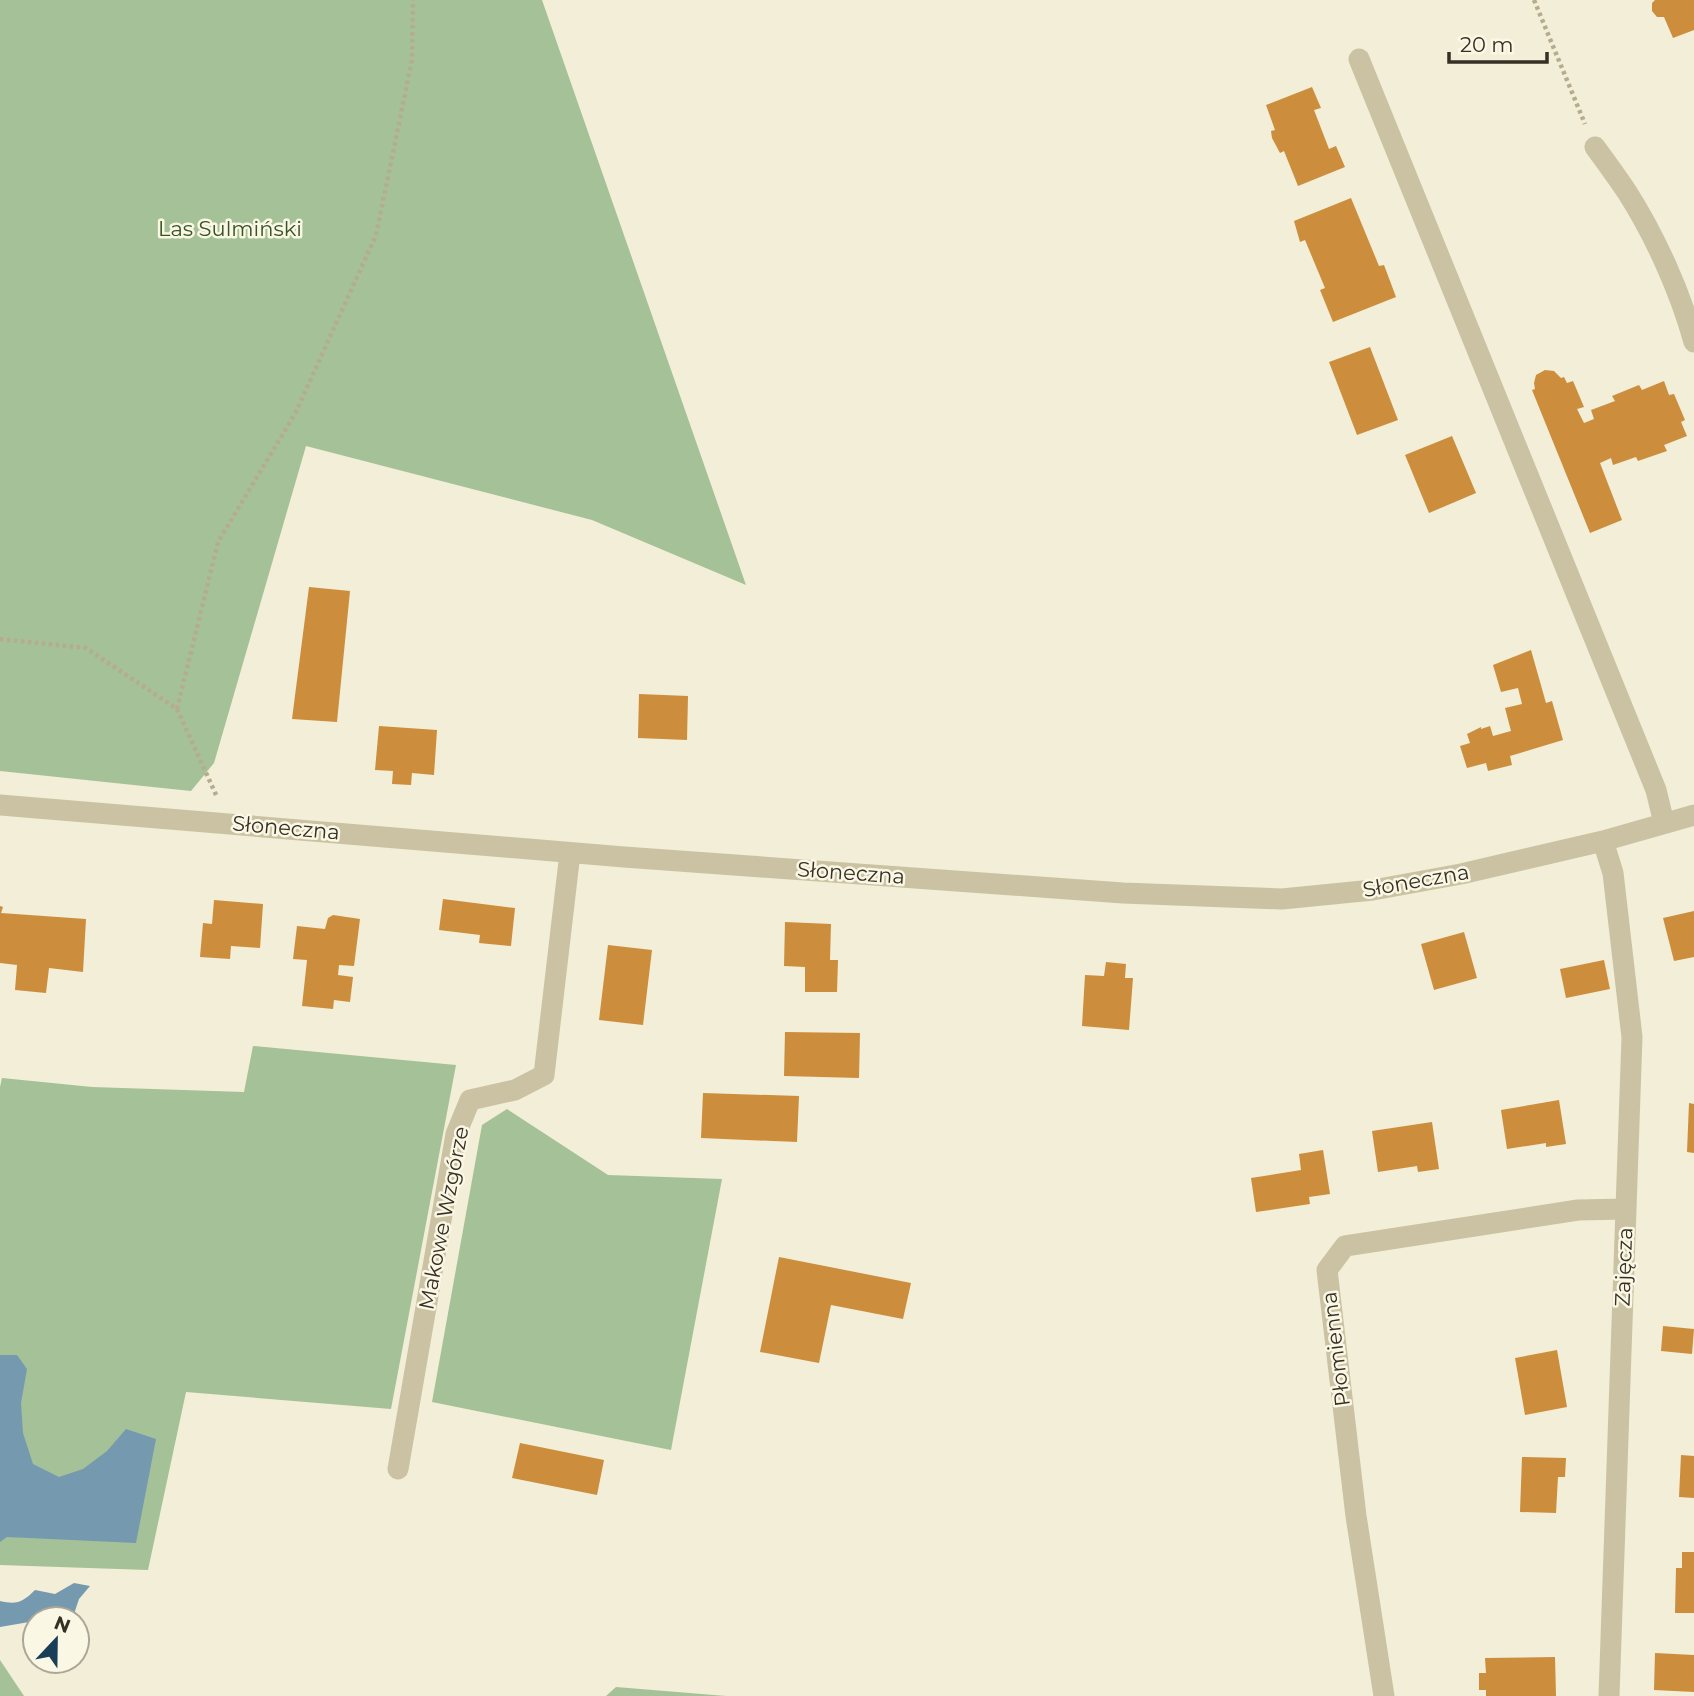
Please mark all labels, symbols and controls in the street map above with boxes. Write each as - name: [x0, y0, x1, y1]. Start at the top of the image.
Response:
- scale bar: [1449, 21, 1547, 65]
- text: 20 m: [1460, 32, 1514, 57]
- park label: Las Sulmiński: [158, 216, 302, 241]
- street label: Słoneczna: [231, 810, 341, 845]
- street label: Słoneczna: [796, 856, 906, 889]
- street label: Słoneczna: [1361, 859, 1471, 902]
- street label: Makowe Wzgórze: [413, 1124, 474, 1312]
- street label: Zajęcza: [1610, 1227, 1637, 1307]
- street label: Płomienna: [1316, 1290, 1355, 1408]
- north arrow: [21, 1605, 91, 1675]
- text: N: [51, 1611, 74, 1638]

